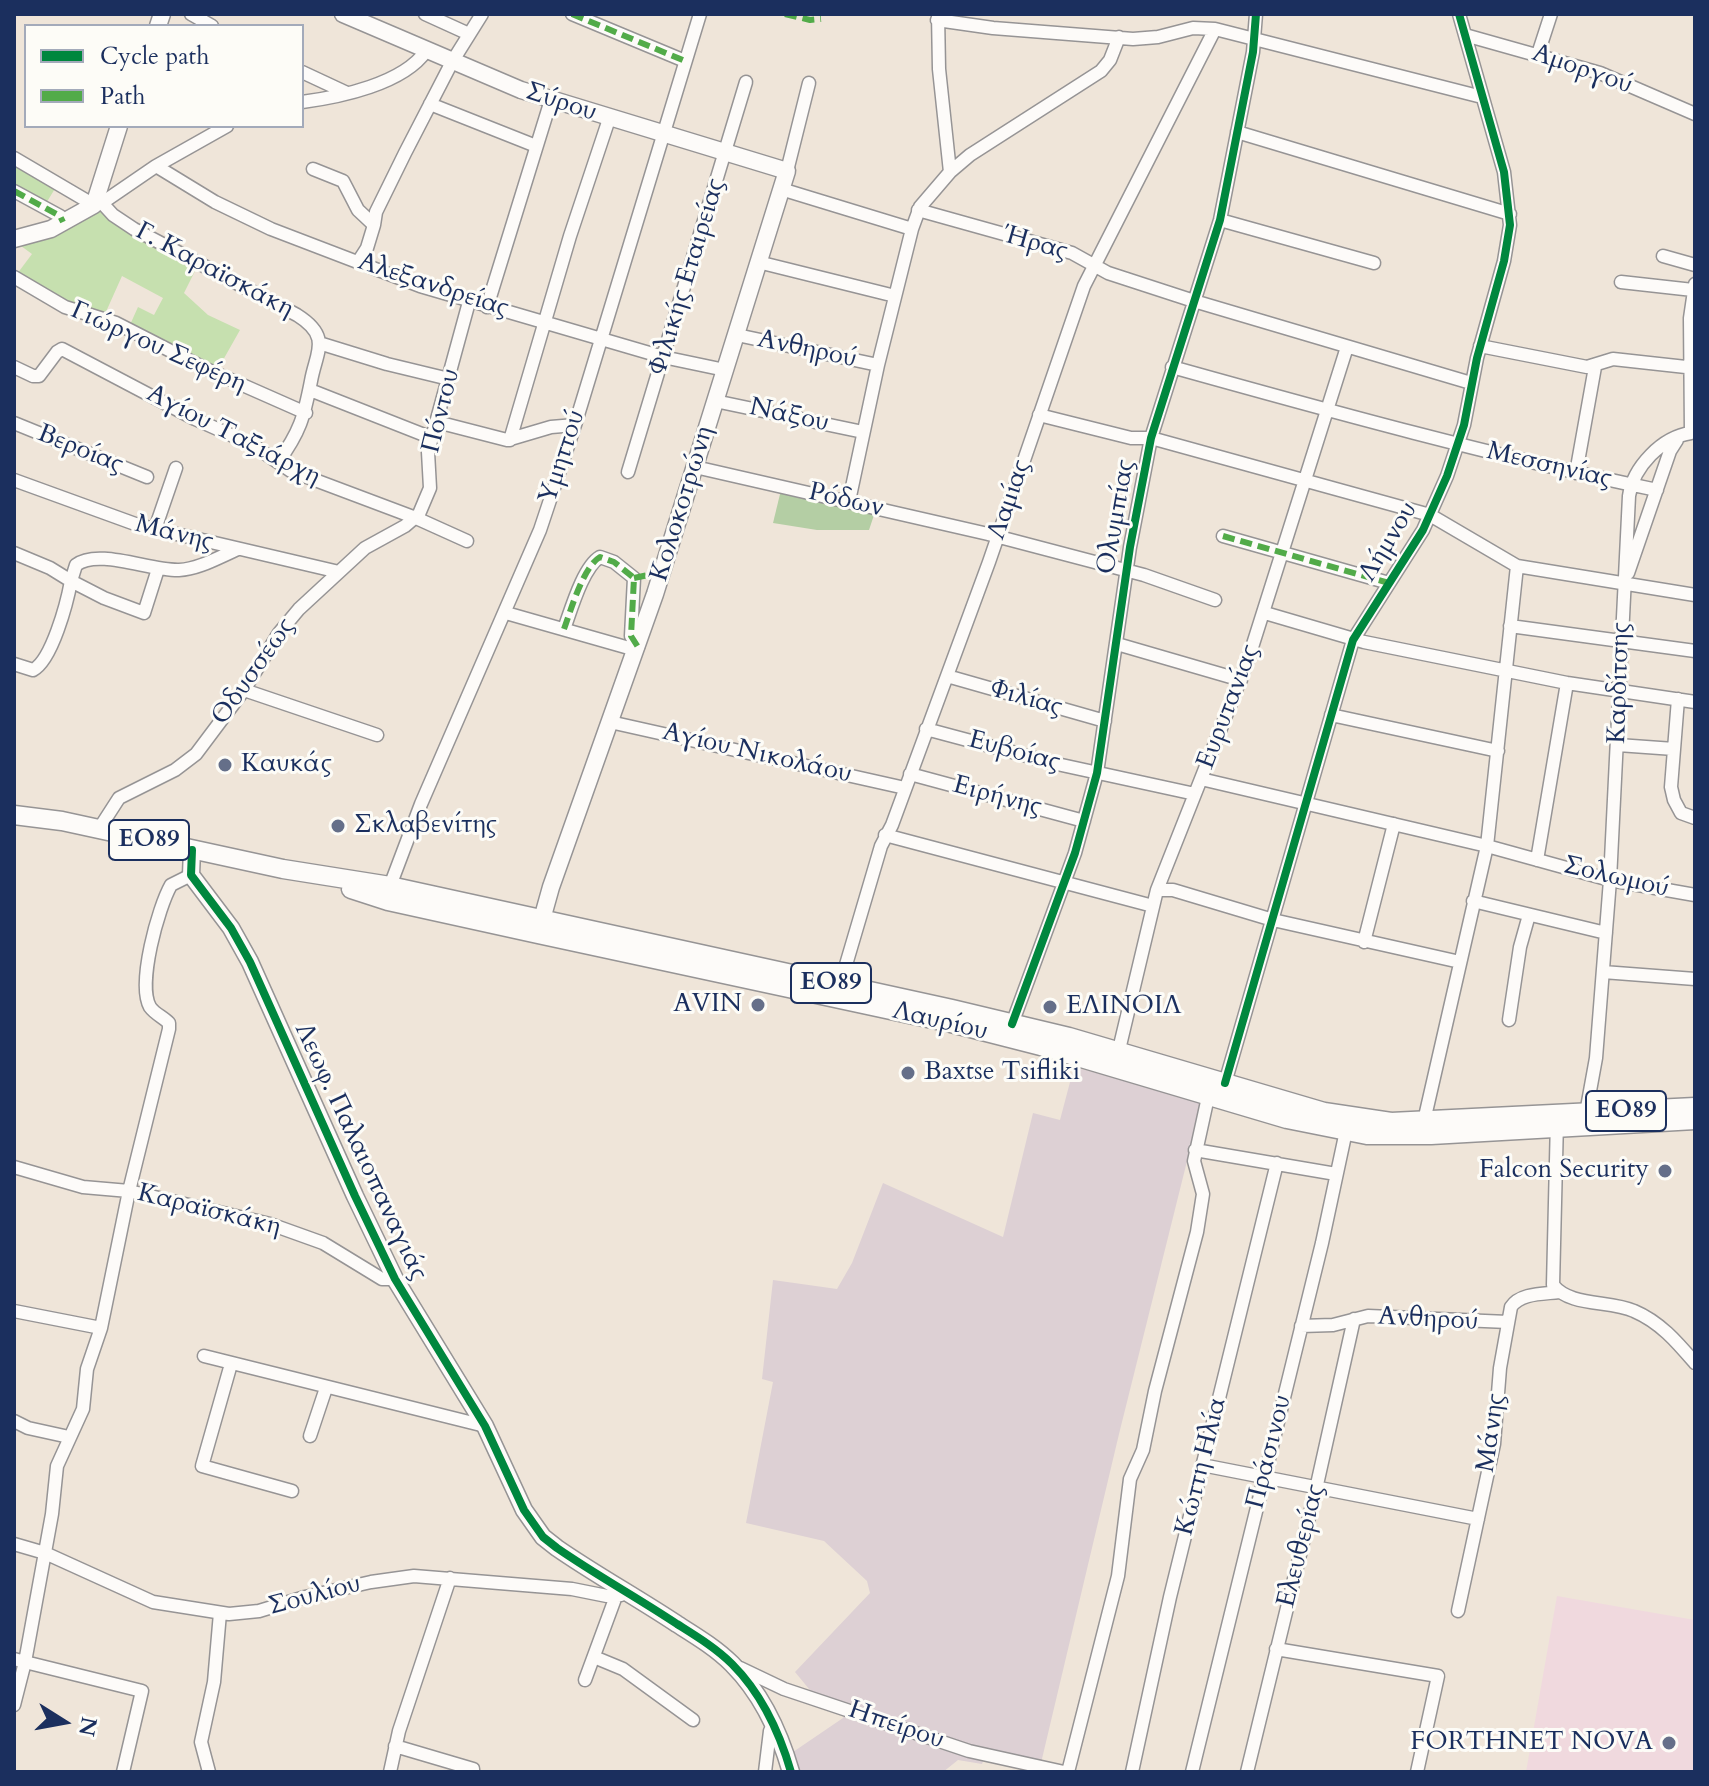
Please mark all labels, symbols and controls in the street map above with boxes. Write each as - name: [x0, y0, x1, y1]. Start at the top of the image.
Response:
- legend: [24, 24, 304, 128]
- street label: Αμοργού: [1528, 38, 1636, 102]
- text: Cycle path: [100, 40, 209, 73]
- street label: Σύρου: [522, 77, 600, 129]
- text: Path: [100, 80, 145, 113]
- street label: Φιλικής Εταιρείας: [643, 175, 733, 379]
- street label: Γ. Καραϊσκάκη: [130, 216, 298, 326]
- street label: Ήρας: [999, 220, 1071, 268]
- street label: Αλεξανδρείας: [354, 247, 512, 325]
- street label: Γιώργου Σεφέρη: [66, 295, 250, 401]
- street label: Ανθηρού: [755, 324, 859, 376]
- street label: Πόντου: [416, 366, 468, 456]
- street label: Αγίου Ταξιάρχη: [141, 379, 325, 493]
- street label: Νάξου: [747, 392, 831, 440]
- street label: Υμηττού: [533, 406, 593, 508]
- street label: Βεροίας: [32, 419, 128, 481]
- street label: Κολοκοτρώνη: [645, 423, 721, 585]
- street label: Μεσσηνίας: [1483, 436, 1615, 496]
- street label: Λαμίας: [982, 456, 1038, 544]
- street label: Ολυμπίας: [1092, 457, 1142, 577]
- street label: Ρόδων: [805, 477, 887, 525]
- street label: Λήμνου: [1353, 496, 1425, 588]
- street label: Μάνης: [132, 509, 216, 559]
- street label: Οδυσσέως: [206, 613, 302, 731]
- street label: Καρδίτσης: [1602, 622, 1638, 744]
- street label: Ευρυτανίας: [1191, 640, 1267, 774]
- street label: Φιλίας: [986, 674, 1066, 724]
- street label: Αγίου Νικολάου: [659, 717, 855, 791]
- street label: Ευβοίας: [965, 725, 1063, 779]
- place label: Καυκάς: [241, 749, 332, 781]
- marker: Καυκάς: [216, 756, 234, 774]
- street label: Ειρήνης: [949, 770, 1045, 824]
- place label: Σκλαβενίτης: [354, 810, 497, 842]
- marker: Σκλαβενίτης: [329, 817, 347, 835]
- road number: ΕΟ89: [109, 820, 189, 860]
- street label: Σολωμού: [1560, 851, 1672, 905]
- road number: ΕΟ89: [791, 963, 871, 1003]
- place label: AVIN: [673, 989, 742, 1021]
- place label: ΕΛΙΝΟΙΛ: [1066, 991, 1181, 1023]
- marker: AVIN: [749, 996, 767, 1014]
- street label: Λαυρίου: [889, 996, 991, 1048]
- marker: ΕΛΙΝΟΙΛ: [1041, 998, 1059, 1016]
- street label: Λεωφ. Παλαιοπαναγιάς: [287, 1018, 433, 1286]
- place label: Baxtse Tsifliki: [924, 1057, 1080, 1089]
- marker: Baxtse Tsifliki: [899, 1064, 917, 1082]
- road number: ΕΟ89: [1586, 1091, 1666, 1131]
- place label: Falcon Security: [1479, 1155, 1649, 1187]
- marker: Falcon Security: [1656, 1162, 1674, 1180]
- street label: Καραϊσκάκη: [134, 1178, 284, 1244]
- street label: Ανθηρού: [1377, 1302, 1479, 1338]
- street label: Πράσινου: [1241, 1392, 1299, 1512]
- street label: Μάνης: [1471, 1392, 1513, 1474]
- street label: Κώττη Ηλία: [1170, 1395, 1234, 1539]
- street label: Ελευθερίας: [1272, 1481, 1332, 1611]
- street label: Σουλίου: [266, 1569, 364, 1623]
- north arrow: [24, 1682, 104, 1762]
- street label: Ηπείρου: [844, 1695, 948, 1757]
- text: N: [71, 1714, 104, 1739]
- place label: FORTHNET NOVA: [1410, 1727, 1653, 1759]
- marker: FORTHNET NOVA: [1660, 1734, 1678, 1752]

